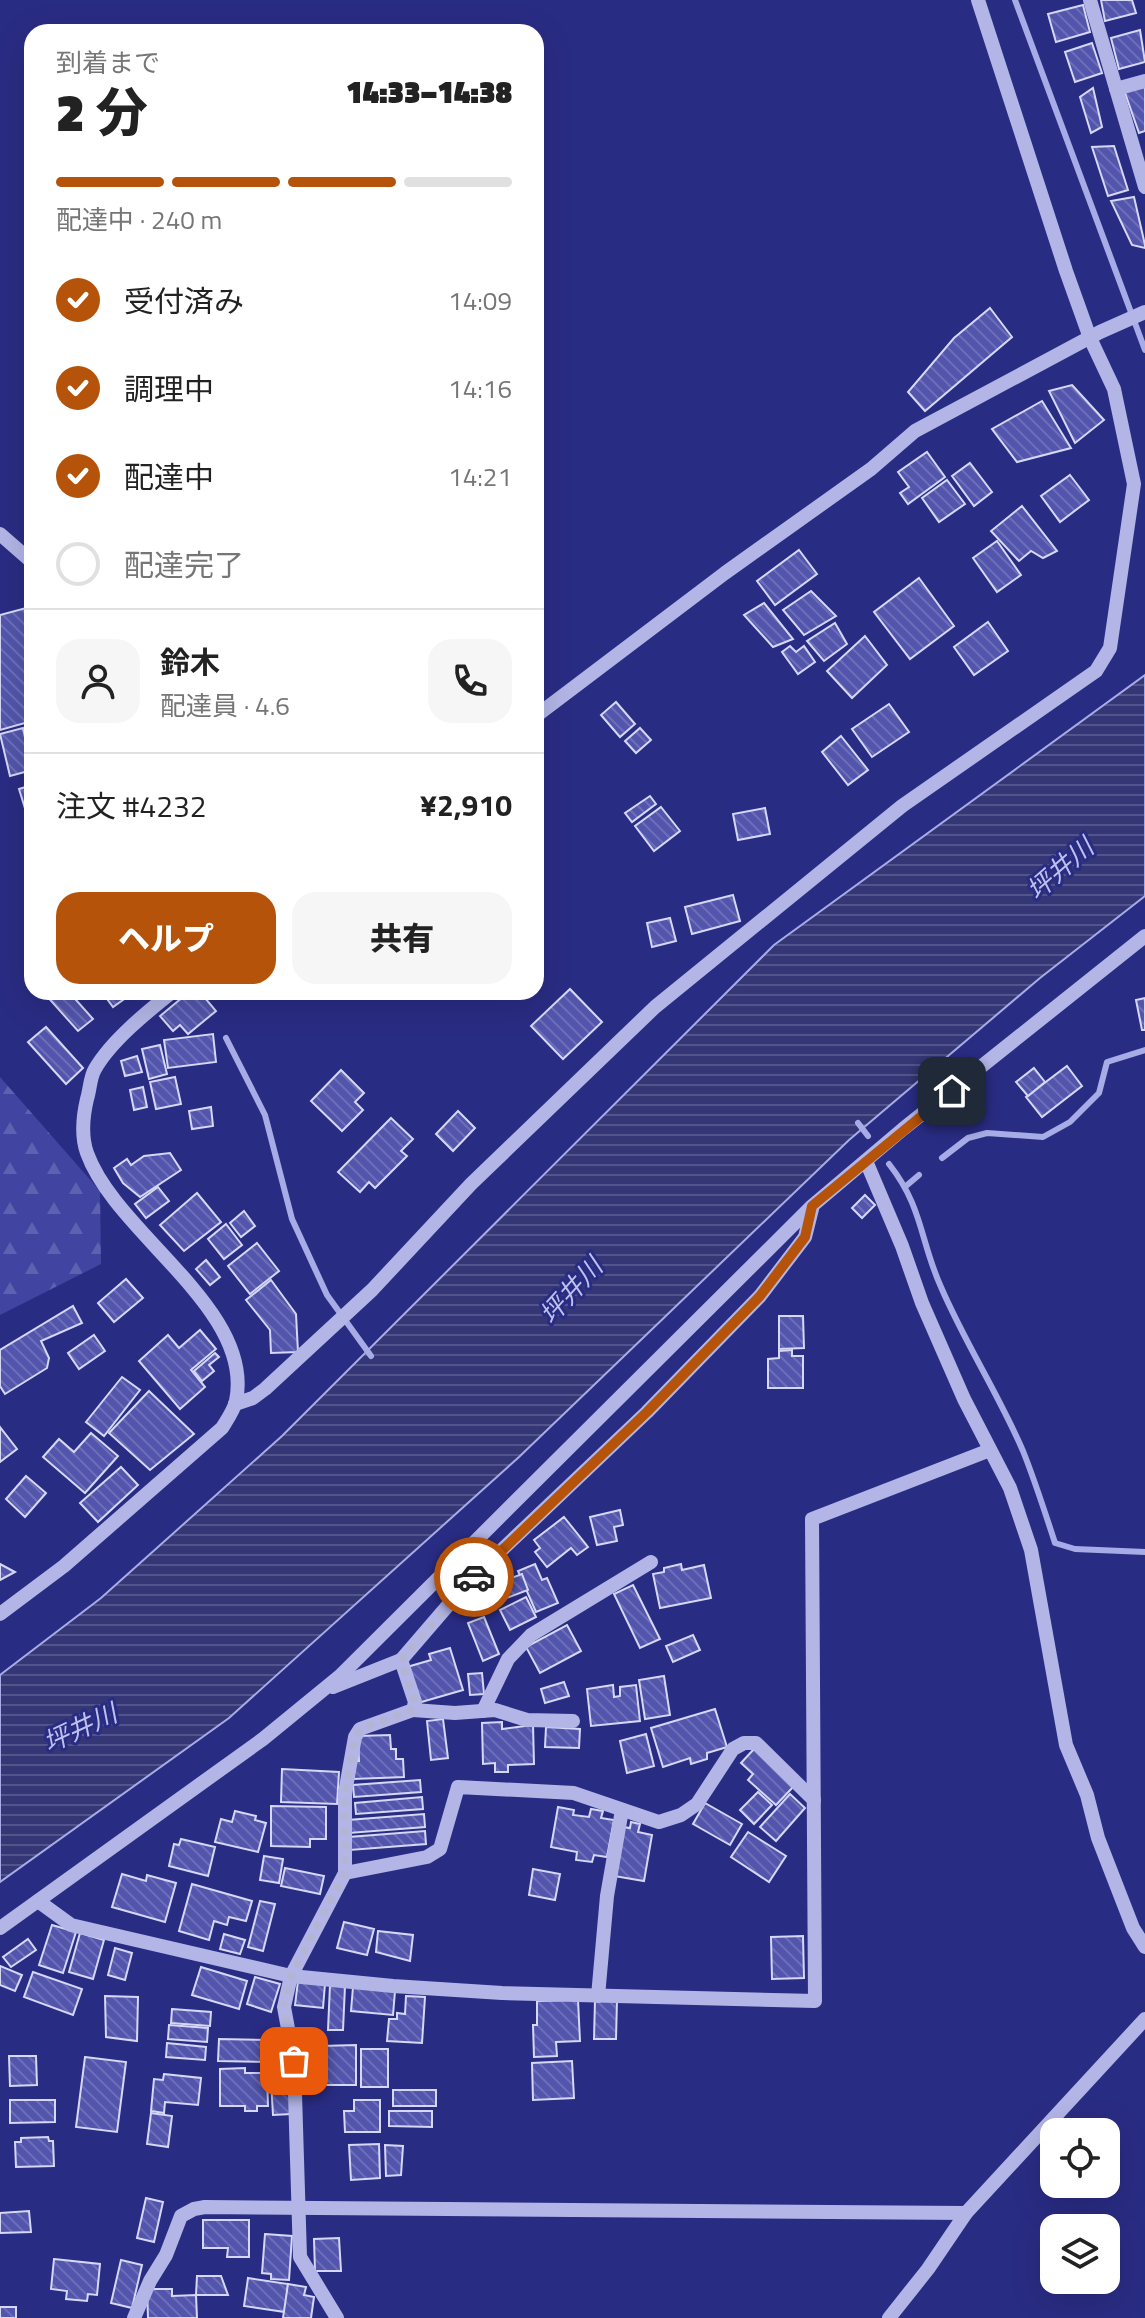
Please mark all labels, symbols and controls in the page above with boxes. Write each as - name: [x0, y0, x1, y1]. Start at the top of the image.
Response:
- text: 到着まで: [56, 43, 160, 82]
- text: 14:33–14:38: [346, 69, 512, 115]
- text: 2 分: [56, 72, 148, 151]
- text: 配達中 · 240 m: [56, 200, 222, 239]
- icon: check: [56, 278, 100, 322]
- text: 受付済み: [124, 278, 244, 324]
- text: 14:09: [448, 281, 512, 320]
- icon: check: [56, 366, 100, 410]
- text: 調理中: [124, 366, 214, 412]
- text: 14:16: [448, 369, 512, 408]
- icon: check: [56, 454, 100, 498]
- text: 配達中: [124, 454, 214, 500]
- text: 14:21: [448, 457, 512, 496]
- text: 配達完了: [124, 542, 244, 588]
- button: person: [56, 639, 140, 723]
- text: 鈴木: [160, 639, 220, 685]
- button: phone: [428, 639, 512, 723]
- text: 配達員 · 4.6: [160, 686, 290, 725]
- text: ¥2,910: [420, 782, 512, 828]
- text: 注文 #4232: [56, 783, 207, 829]
- water label: 坪井川: [1017, 826, 1104, 909]
- button: ヘルプ: [56, 892, 276, 984]
- button: 共有: [292, 892, 512, 984]
- pin: [918, 1057, 986, 1125]
- icon: home: [930, 1069, 974, 1113]
- water label: 坪井川: [530, 1246, 613, 1333]
- courier: [434, 1537, 514, 1617]
- icon: car: [452, 1555, 496, 1599]
- water label: 坪井川: [36, 1692, 126, 1762]
- pin: [260, 2027, 328, 2095]
- icon: bag: [272, 2039, 316, 2083]
- map controls: [1040, 2118, 1120, 2294]
- button: locate: [1040, 2118, 1120, 2198]
- button: layers: [1040, 2214, 1120, 2294]

